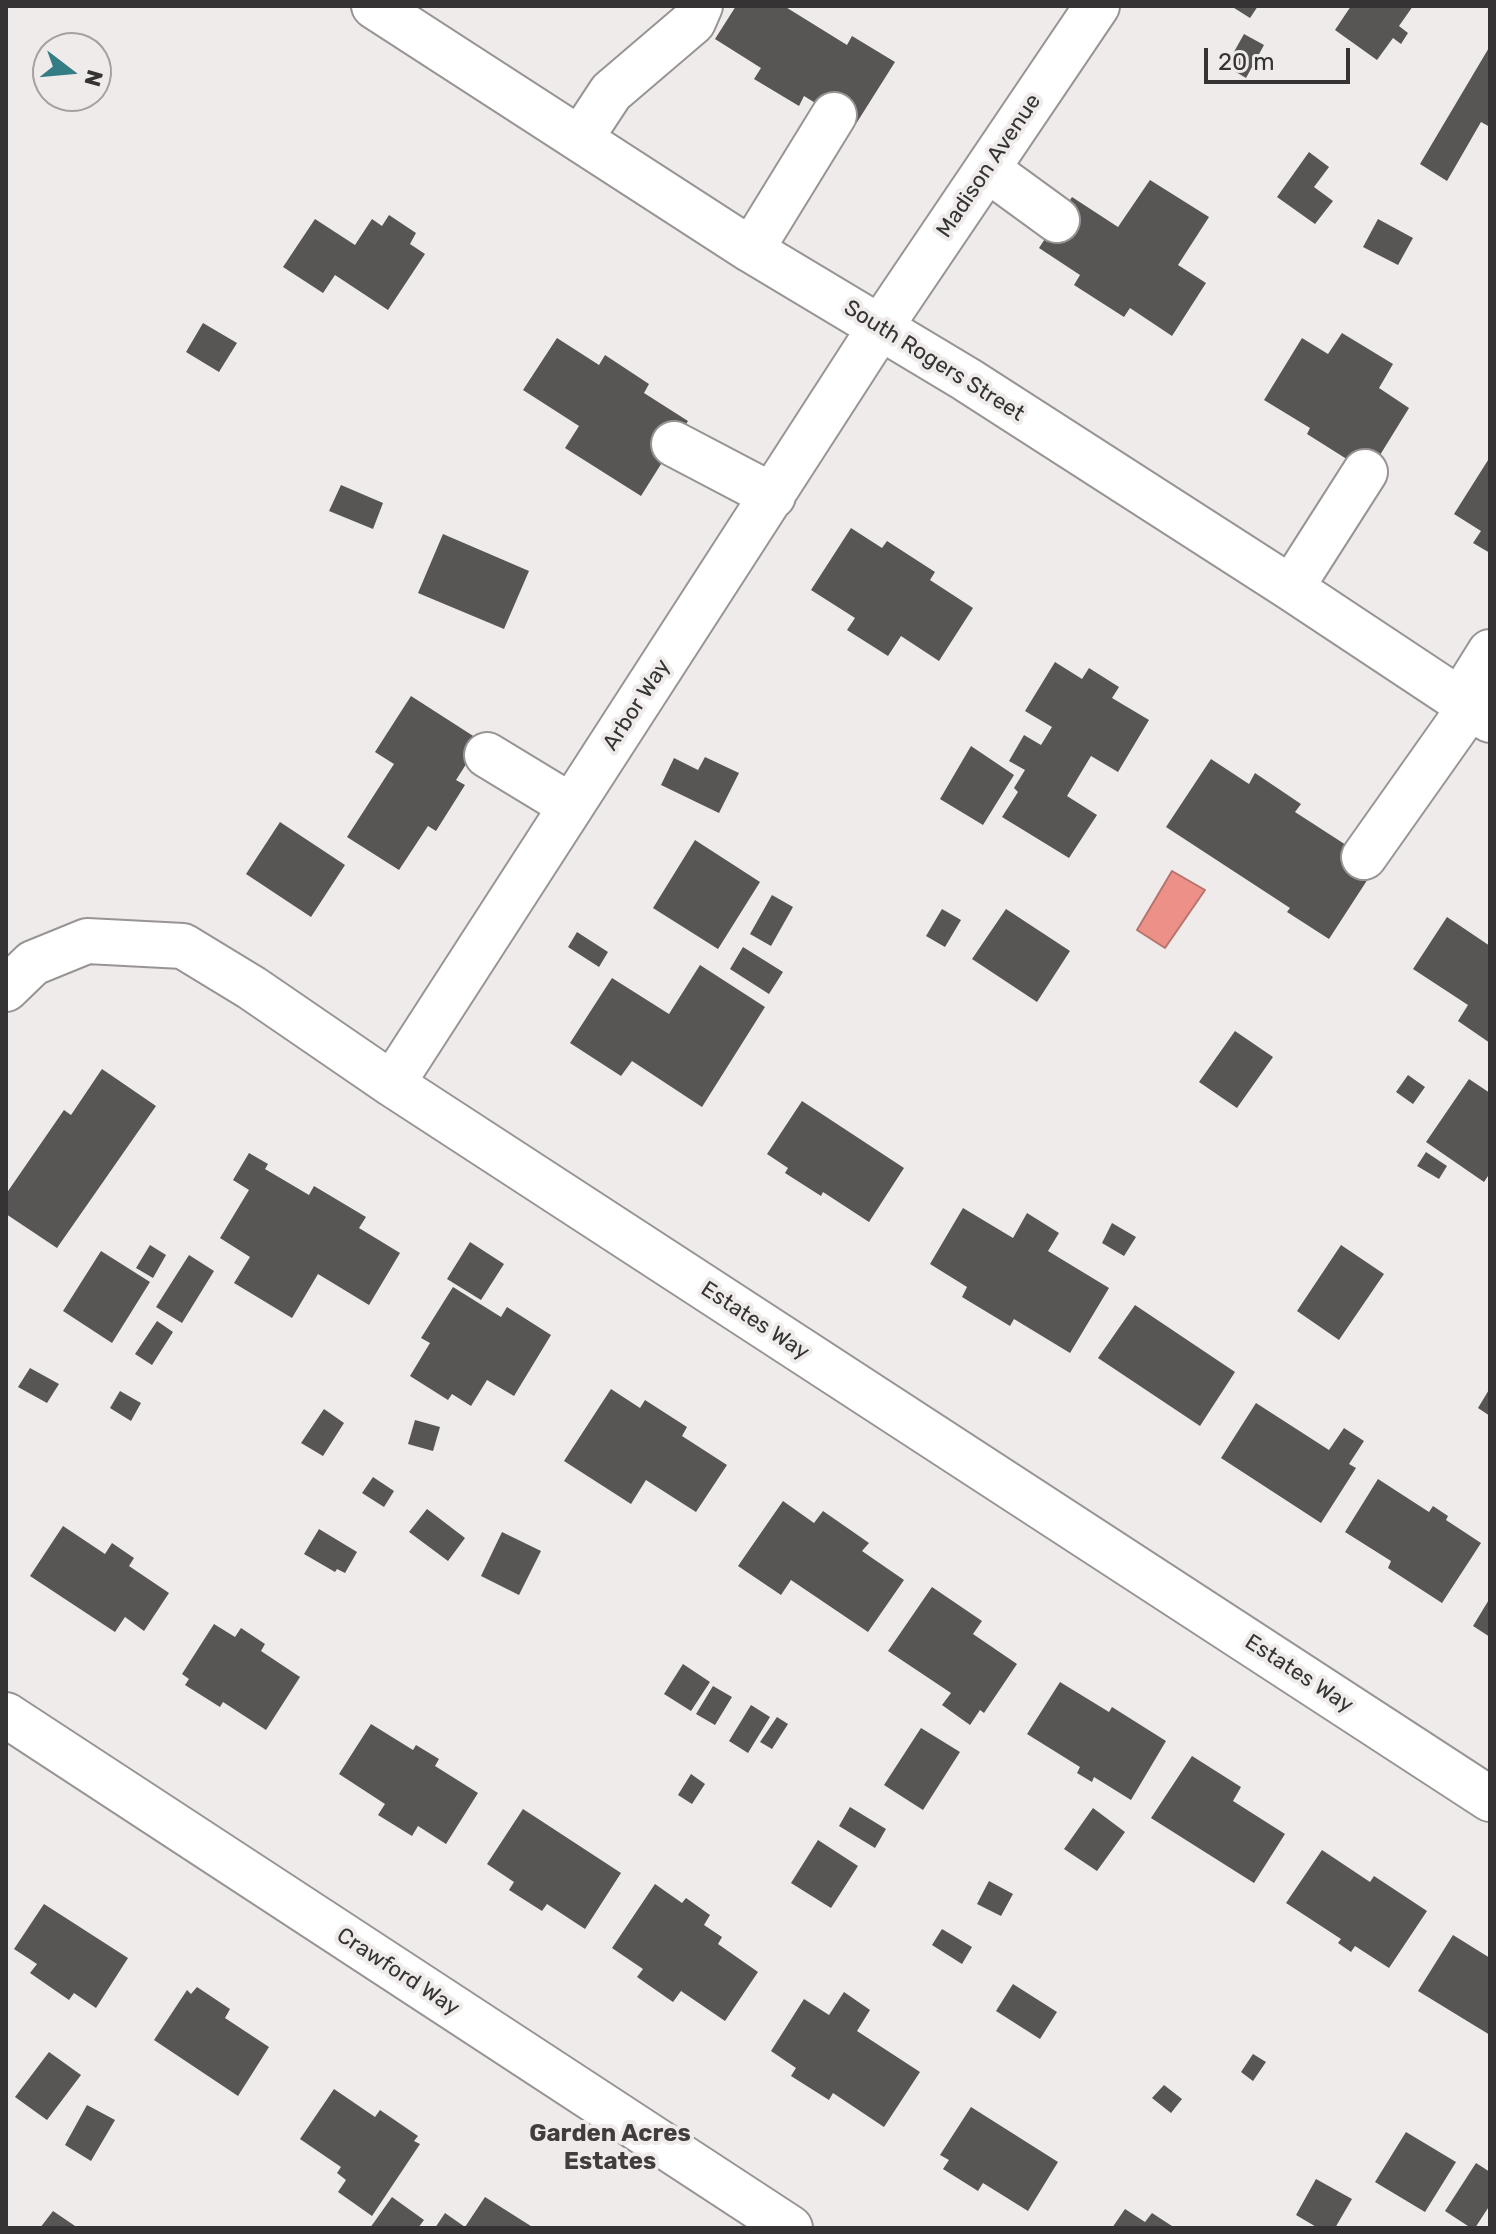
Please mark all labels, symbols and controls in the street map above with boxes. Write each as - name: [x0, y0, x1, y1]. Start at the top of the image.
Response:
- north arrow: [32, 32, 112, 112]
- scale bar: [1208, 32, 1354, 82]
- text: 20 m: [1218, 48, 1275, 76]
- text: N: [78, 67, 109, 90]
- street label: Madison Avenue: [931, 89, 1047, 243]
- street label: South Rogers Street: [839, 295, 1029, 427]
- street label: Arbor Way: [598, 654, 676, 756]
- street label: Estates Way: [696, 1276, 814, 1366]
- street label: Estates Way: [1240, 1629, 1358, 1719]
- street label: Crawford Way: [332, 1922, 464, 2022]
- district label: Garden Acres Estates: [529, 2120, 691, 2176]

